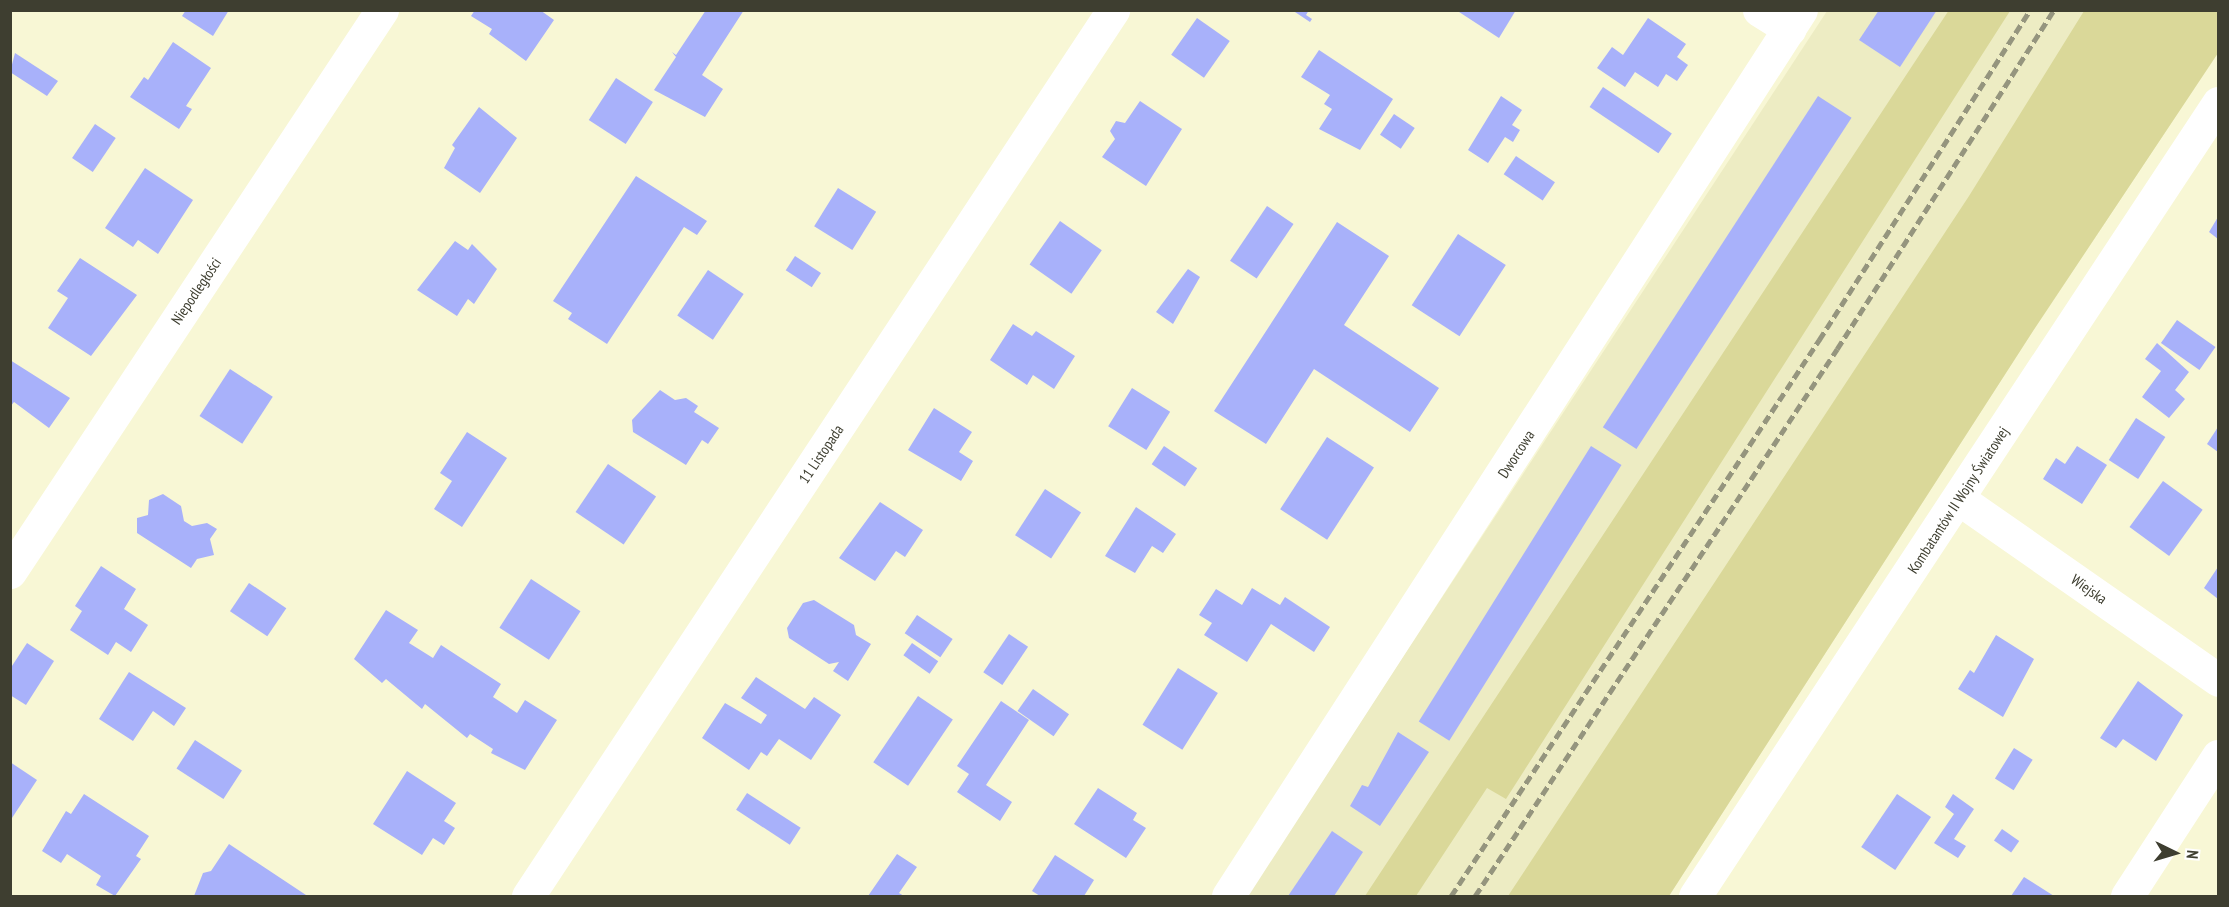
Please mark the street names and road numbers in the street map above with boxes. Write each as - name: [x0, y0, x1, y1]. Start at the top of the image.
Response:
- street label: Niepodległości: [167, 254, 225, 328]
- street label: 11 Listopada: [795, 421, 847, 487]
- street label: Kombatantów II Wojny Światowej: [1903, 423, 2013, 577]
- street label: Dworcowa: [1494, 427, 1538, 481]
- street label: Wiejska: [2068, 570, 2110, 608]

